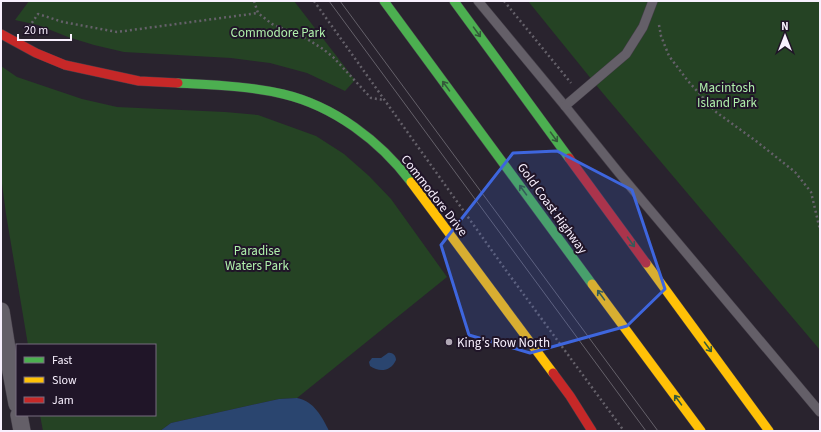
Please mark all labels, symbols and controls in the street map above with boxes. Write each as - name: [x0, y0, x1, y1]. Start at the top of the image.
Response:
- scale bar: [18, 16, 71, 42]
- north arrow: [765, 16, 805, 56]
- text: N: [781, 19, 789, 34]
- text: 20 m: [24, 22, 48, 39]
- park label: Commodore Park: [230, 24, 326, 42]
- one-way arrow: [473, 27, 481, 38]
- park label: Macintosh Island Park: [697, 79, 758, 112]
- one-way arrow: [442, 80, 450, 91]
- one-way arrow: [550, 132, 558, 143]
- street label: Commodore Drive: [397, 151, 472, 240]
- street label: Gold Coast Highway: [513, 159, 591, 258]
- one-way arrow: [519, 185, 528, 196]
- one-way arrow: [626, 236, 635, 247]
- park label: Paradise Waters Park: [225, 242, 289, 275]
- one-way arrow: [596, 290, 605, 301]
- place label: King's Row North: [457, 334, 550, 352]
- marker: King's Row North: [444, 337, 454, 347]
- one-way arrow: [703, 341, 712, 352]
- legend: [16, 344, 156, 416]
- text: Fast: [52, 352, 72, 369]
- text: Slow: [52, 372, 77, 389]
- text: Jam: [52, 392, 74, 409]
- one-way arrow: [674, 394, 682, 405]

